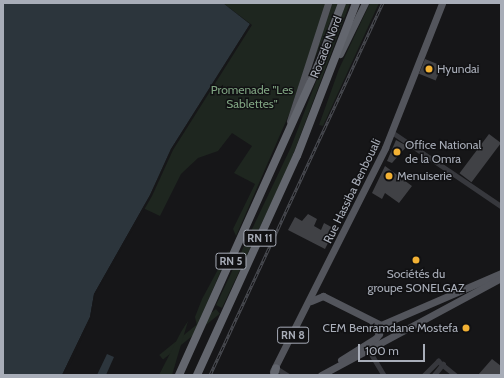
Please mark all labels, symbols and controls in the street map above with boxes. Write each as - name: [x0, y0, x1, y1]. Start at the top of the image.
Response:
- street label: Rocade Nord: [307, 14, 345, 80]
- place label: Hyundai: [437, 62, 479, 76]
- marker: Hyundai: [424, 64, 434, 74]
- park label: Promenade "Les Sablettes": [211, 83, 293, 111]
- street label: Rue Hassiba Benbouali: [320, 136, 384, 246]
- place label: Office National de la Omra: [405, 138, 481, 166]
- marker: Office National de la Omra: [392, 147, 402, 157]
- place label: Menuiserie: [397, 169, 452, 183]
- marker: Menuiserie: [384, 171, 394, 181]
- road number: RN 11: [243, 229, 277, 247]
- road number: RN 5: [215, 252, 247, 270]
- marker: Sociétés du groupe SONELGAZ: [411, 255, 421, 265]
- place label: Sociétés du groupe SONELGAZ: [367, 267, 465, 295]
- place label: CEM Benramdane Mostefa: [323, 321, 458, 335]
- marker: CEM Benramdane Mostefa: [461, 323, 471, 333]
- road number: RN 8: [277, 326, 309, 344]
- scale bar: [360, 336, 427, 362]
- text: 100 m: [365, 343, 399, 358]

